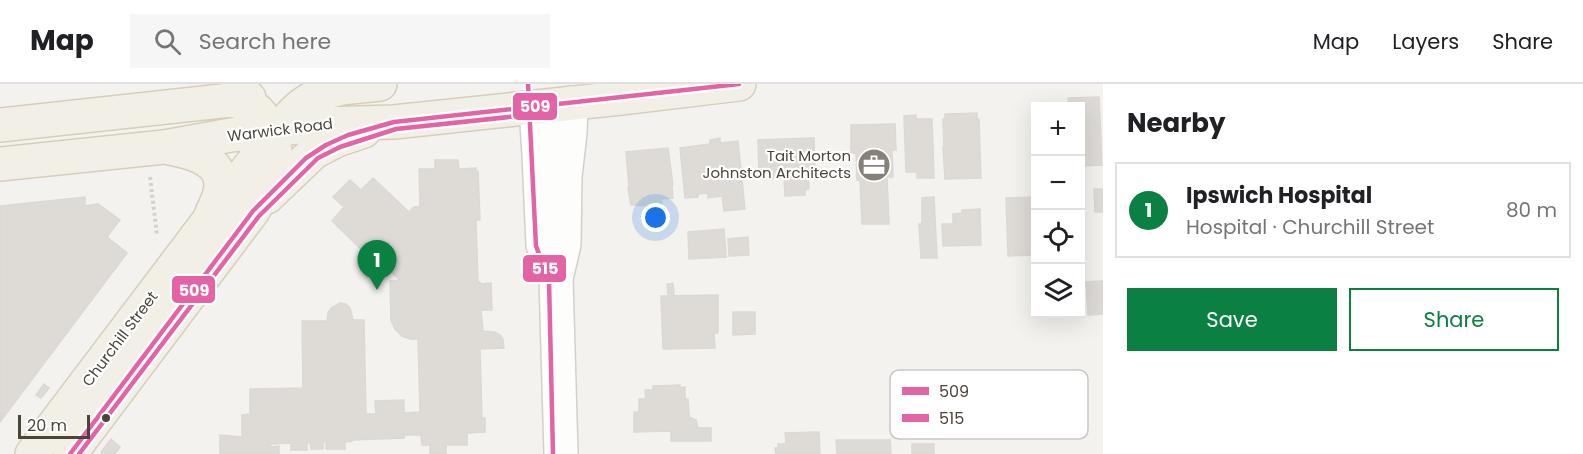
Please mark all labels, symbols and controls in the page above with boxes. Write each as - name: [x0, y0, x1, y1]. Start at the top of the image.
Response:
- search box: [130, 14, 550, 68]
- text: Map: [30, 21, 94, 60]
- icon: search: [151, 25, 184, 58]
- text: Search here: [199, 26, 331, 57]
- text: Map: [1313, 27, 1359, 56]
- text: Layers: [1392, 27, 1459, 56]
- text: Share: [1492, 27, 1553, 56]
- line badge: 509: [512, 92, 558, 121]
- text: 509: [520, 95, 550, 118]
- map controls: [1031, 102, 1085, 318]
- button: +: [1031, 102, 1085, 156]
- text: Nearby: [1127, 105, 1225, 141]
- street label: Warwick Road: [226, 113, 334, 146]
- place label: Tait Morton Johnston Architects: [702, 145, 851, 183]
- office icon: Tait Morton Johnston Architects: [856, 147, 892, 183]
- button: −: [1031, 156, 1085, 210]
- text: Ipswich Hospital: [1186, 180, 1372, 211]
- text: 1: [1145, 196, 1152, 224]
- text: 80 m: [1506, 196, 1557, 224]
- your location: [641, 203, 670, 232]
- button: locate: [1031, 210, 1085, 264]
- text: Hospital · Churchill Street: [1186, 213, 1434, 241]
- pin: 1: [358, 240, 397, 290]
- line badge: 515: [522, 254, 567, 283]
- text: 515: [532, 257, 558, 280]
- button: layers: [1031, 264, 1085, 318]
- line badge: 509: [171, 275, 216, 304]
- text: 509: [179, 279, 209, 302]
- street label: Churchill Street: [77, 287, 162, 391]
- button: Save: [1127, 288, 1337, 351]
- button: Share: [1349, 288, 1559, 351]
- legend: [890, 370, 1088, 439]
- text: 509: [939, 380, 969, 403]
- text: 515: [939, 407, 964, 430]
- scale bar: [18, 412, 90, 440]
- unlabelled marker: [100, 412, 112, 424]
- text: 20 m: [27, 414, 67, 437]

